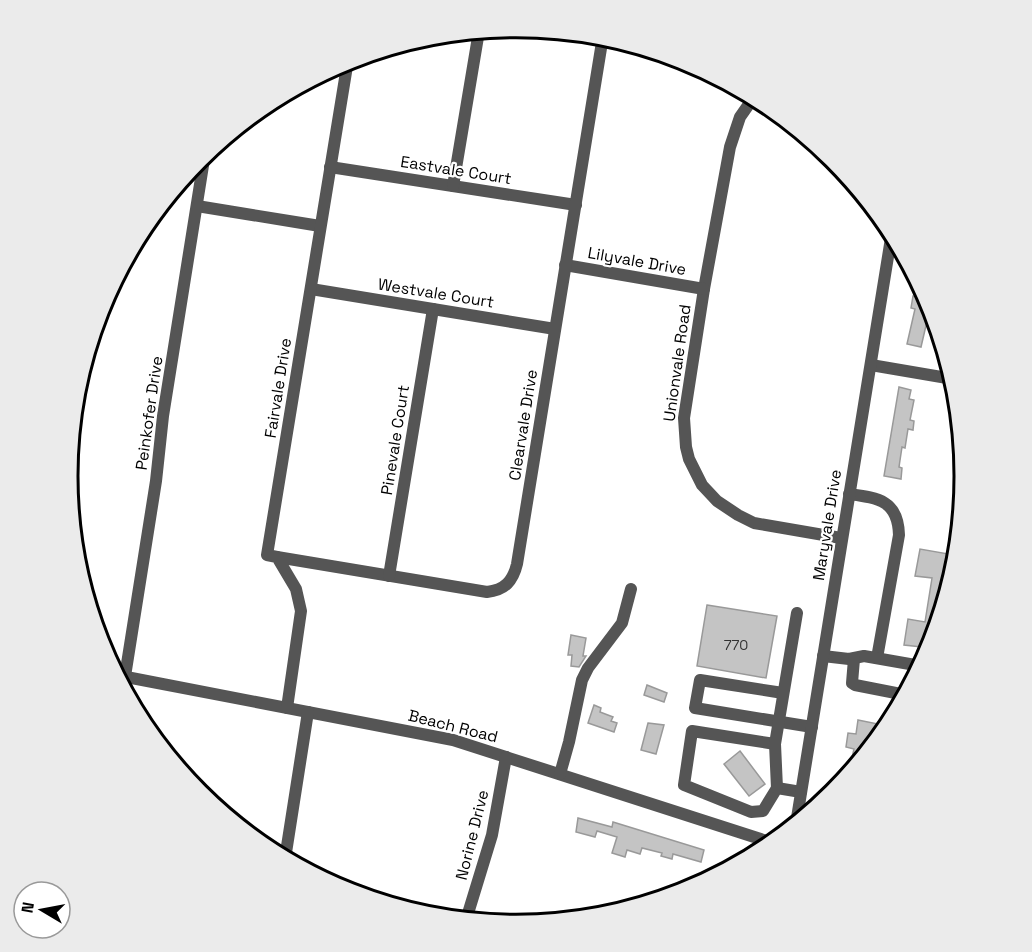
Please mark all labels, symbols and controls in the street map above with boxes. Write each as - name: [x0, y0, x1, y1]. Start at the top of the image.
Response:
- street label: Eastvale Court: [399, 151, 513, 189]
- street label: Lilyvale Drive: [586, 242, 688, 280]
- street label: Westvale Court: [376, 273, 496, 313]
- street label: Unionvale Road: [658, 303, 696, 423]
- street label: Fairvale Drive: [260, 336, 296, 440]
- street label: Peinkofer Drive: [131, 355, 167, 471]
- street label: Clearvale Drive: [504, 368, 542, 482]
- street label: Pinevale Court: [376, 384, 414, 496]
- street label: Maryvale Drive: [808, 468, 846, 582]
- house number: 770: [724, 636, 748, 654]
- street label: Beach Road: [406, 705, 500, 747]
- street label: Norine Drive: [451, 788, 493, 882]
- north arrow: [12, 880, 72, 940]
- text: N: [16, 900, 39, 915]

